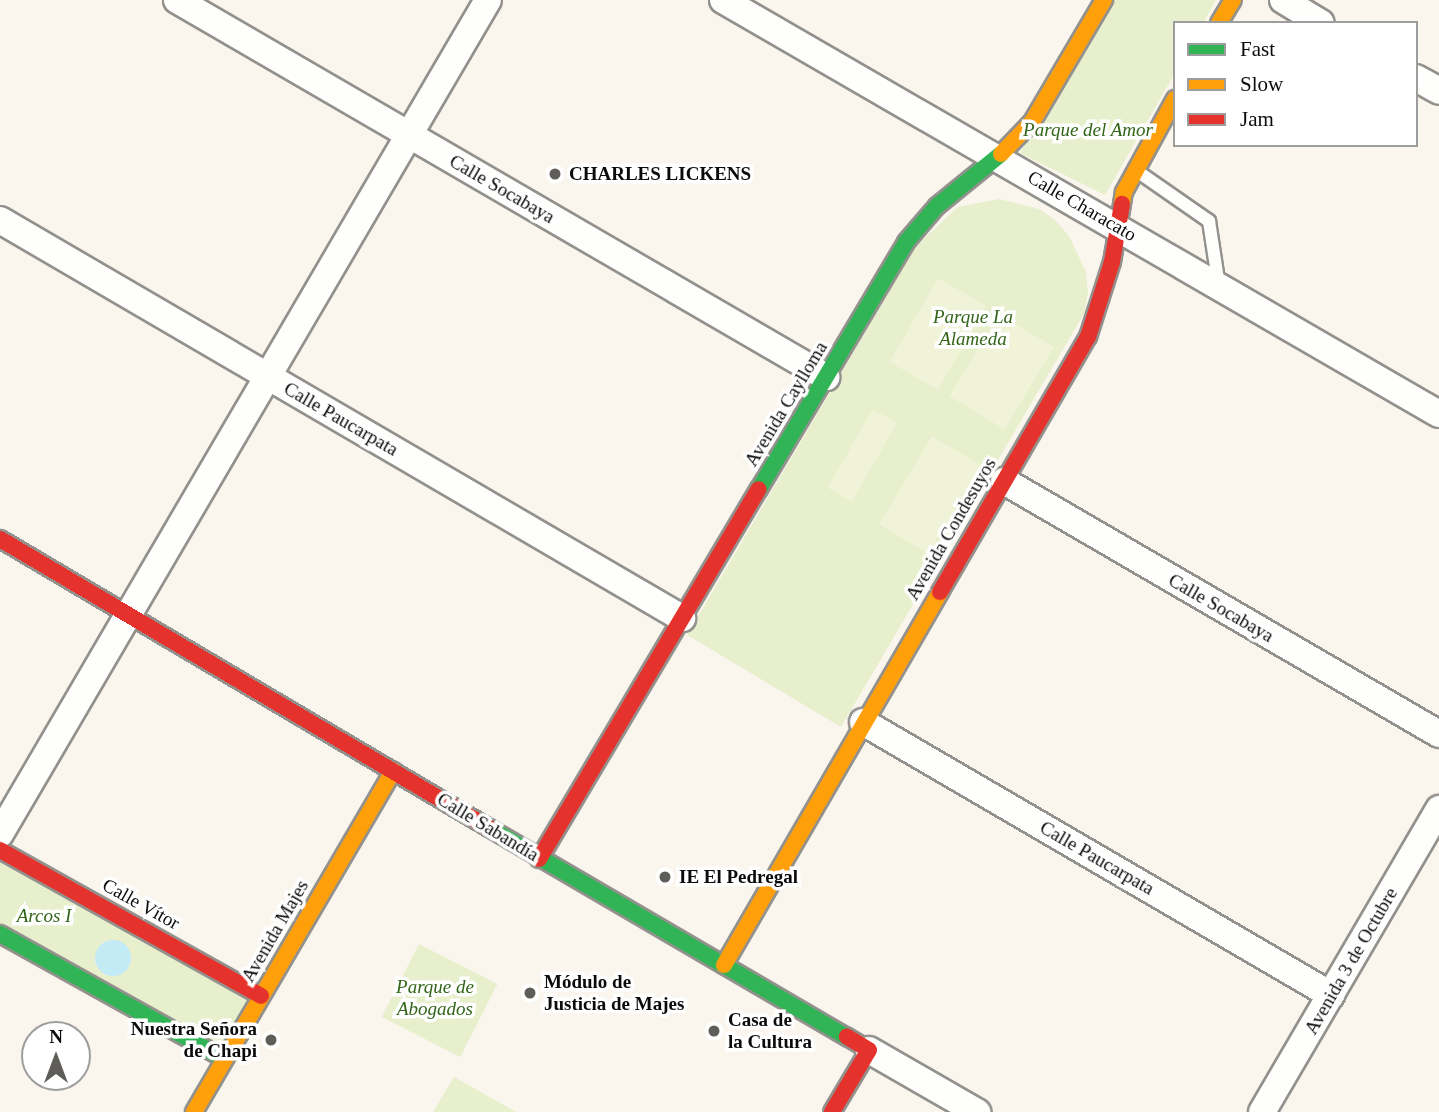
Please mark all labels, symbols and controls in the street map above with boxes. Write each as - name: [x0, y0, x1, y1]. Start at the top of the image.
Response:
- legend: [1173, 21, 1418, 147]
- text: Fast: [1240, 37, 1275, 61]
- text: Slow: [1240, 72, 1283, 96]
- text: Jam: [1240, 107, 1274, 131]
- park label: Parque del Amor: [1023, 119, 1153, 141]
- street label: Calle Socabaya: [445, 150, 559, 228]
- place label: CHARLES LICKENS: [569, 163, 751, 185]
- marker: CHARLES LICKENS: [547, 166, 563, 182]
- street label: Calle Characato: [1024, 166, 1140, 246]
- park label: Parque La Alameda: [933, 306, 1013, 350]
- street label: Avenida Caylloma: [740, 337, 832, 471]
- street label: Calle Paucarpata: [280, 377, 402, 461]
- street label: Avenida Condesuyos: [901, 454, 1001, 604]
- street label: Calle Socabaya: [1164, 569, 1278, 647]
- street label: Calle Sabandía: [433, 788, 543, 866]
- street label: Calle Paucarpata: [1036, 816, 1158, 900]
- place label: IE El Pedregal: [679, 866, 798, 888]
- marker: IE El Pedregal: [657, 869, 673, 885]
- street label: Calle Vítor: [98, 873, 184, 935]
- street label: Avenida Majes: [237, 876, 313, 986]
- street label: Avenida 3 de Octubre: [1300, 883, 1402, 1039]
- park label: Arcos I: [17, 905, 71, 927]
- place label: Módulo de Justicia de Majes: [544, 971, 684, 1015]
- park label: Parque de Abogados: [396, 976, 474, 1020]
- marker: Módulo de Justicia de Majes: [522, 985, 538, 1001]
- place label: Casa de la Cultura: [728, 1009, 812, 1053]
- place label: Nuestra Señora de Chapi: [131, 1018, 257, 1062]
- north arrow: [21, 1021, 91, 1091]
- marker: Casa de la Cultura: [706, 1023, 722, 1039]
- text: N: [49, 1026, 63, 1047]
- marker: Nuestra Señora de Chapi: [263, 1032, 279, 1048]

